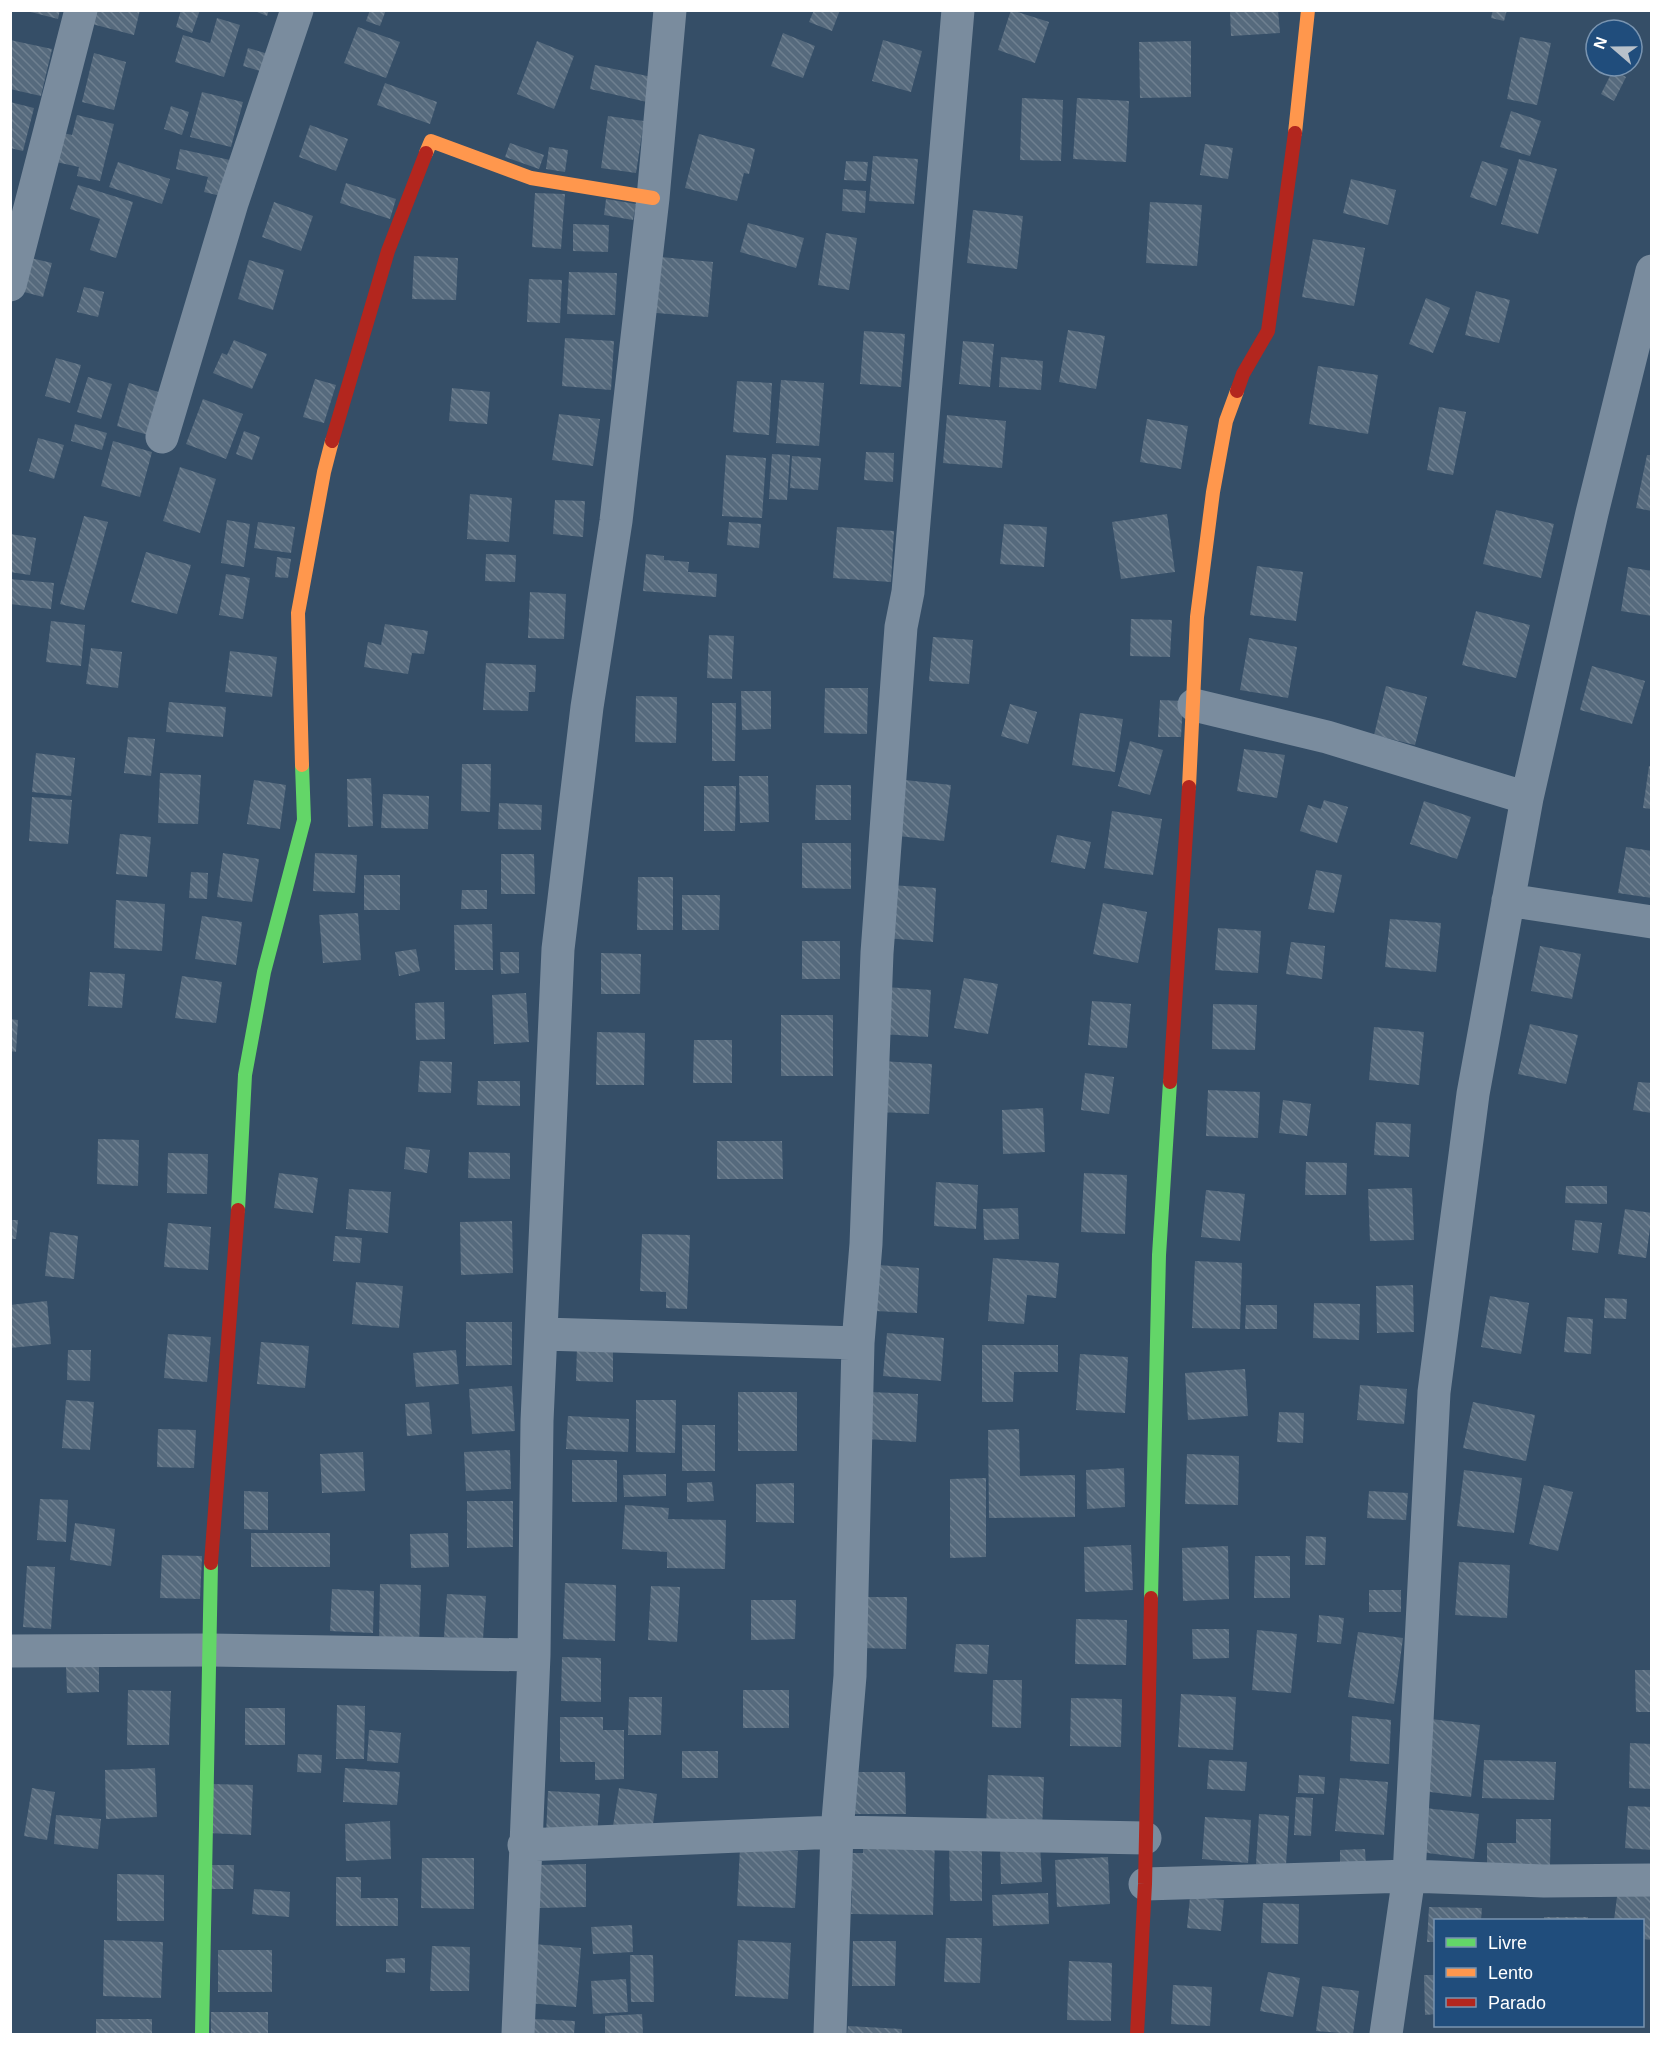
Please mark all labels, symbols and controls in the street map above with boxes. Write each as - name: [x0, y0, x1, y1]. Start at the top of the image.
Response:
- north arrow: [1584, 18, 1644, 78]
- text: N: [1590, 35, 1610, 51]
- legend: [1434, 1919, 1644, 2027]
- text: Livre: [1488, 1933, 1527, 1953]
- text: Lento: [1488, 1963, 1533, 1983]
- text: Parado: [1488, 1993, 1546, 2013]

